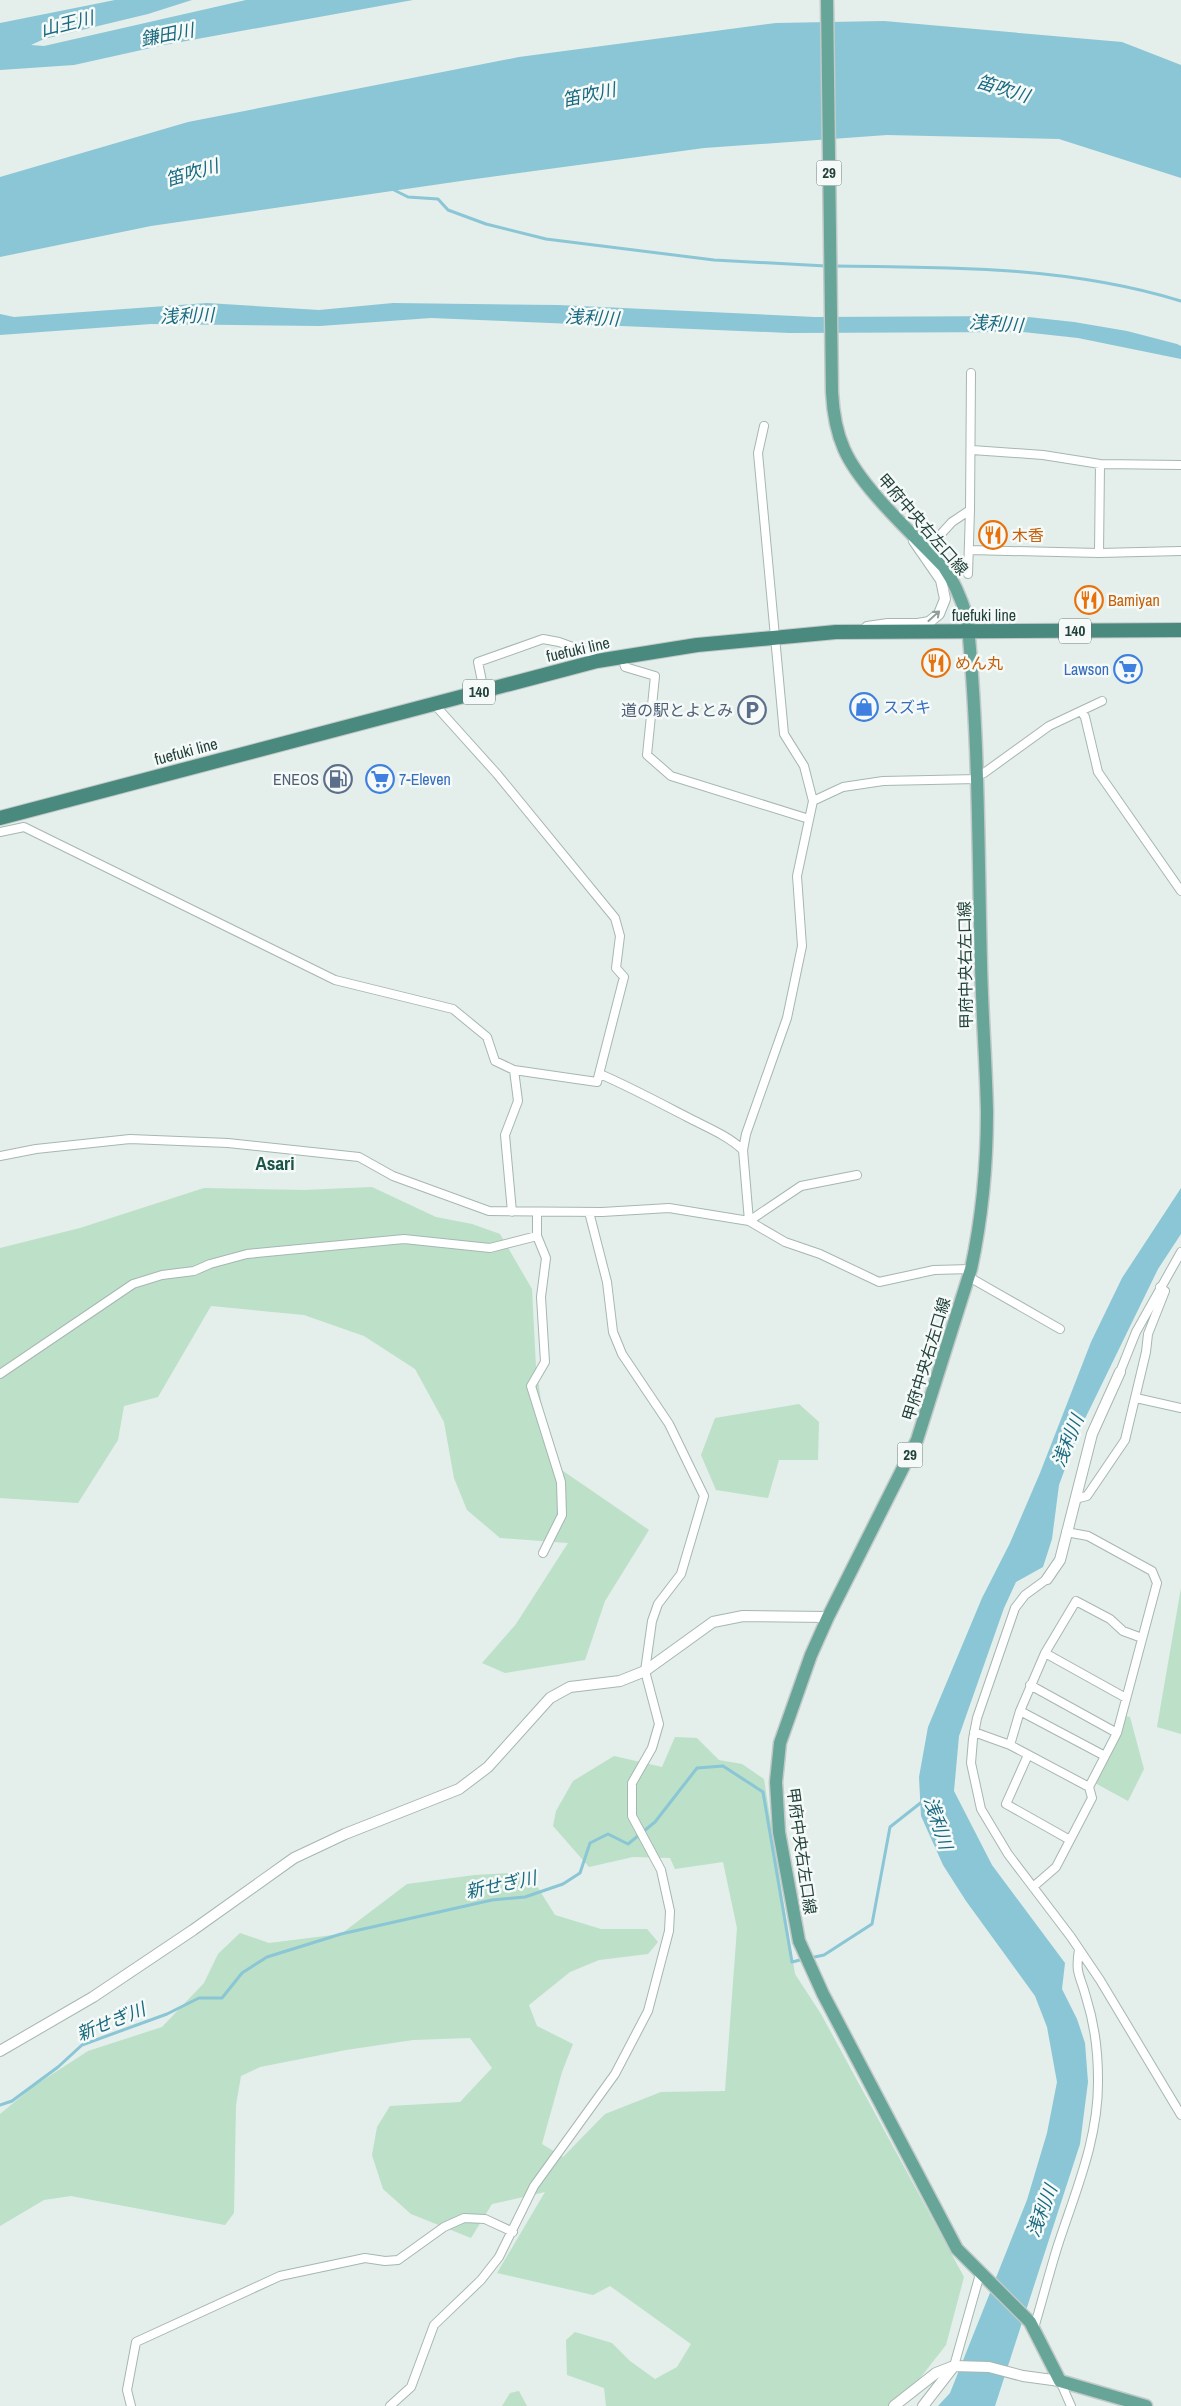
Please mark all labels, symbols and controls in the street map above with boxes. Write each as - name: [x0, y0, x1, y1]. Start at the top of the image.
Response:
- water label: 山王川: [38, 4, 98, 42]
- water label: 鎌田川: [138, 17, 198, 52]
- water label: 笛吹川: [974, 69, 1035, 109]
- water label: 笛吹川: [560, 76, 620, 112]
- water label: 笛吹川: [162, 153, 223, 192]
- road number: 29: [816, 160, 842, 186]
- water label: 浅利川: [160, 302, 216, 329]
- water label: 浅利川: [564, 304, 622, 332]
- water label: 浅利川: [968, 309, 1026, 338]
- street label: 甲府中央右左口線: [873, 468, 973, 580]
- restaurant icon: 木香: [978, 520, 1008, 550]
- place label: 木香: [1012, 524, 1044, 546]
- restaurant icon: Bamiyan: [1074, 585, 1104, 615]
- place label: Bamiyan: [1108, 589, 1160, 611]
- street label: fuefuki line: [952, 604, 1016, 626]
- one-way arrow: [927, 611, 940, 623]
- road number: 140: [1059, 618, 1091, 644]
- street label: fuefuki line: [544, 631, 612, 667]
- restaurant icon: めん丸: [921, 648, 951, 678]
- place label: めん丸: [955, 652, 1003, 674]
- supermarket icon: Lawson: [1113, 654, 1143, 684]
- place label: Lawson: [1064, 658, 1109, 680]
- road number: 140: [463, 680, 495, 704]
- shop icon: スズキ: [849, 692, 879, 722]
- parking icon: 道の駅とよとみ: [737, 695, 767, 725]
- place label: スズキ: [883, 696, 931, 718]
- place label: 道の駅とよとみ: [621, 699, 733, 721]
- street label: fuefuki line: [152, 732, 220, 770]
- fuel station icon: ENEOS: [323, 764, 353, 794]
- supermarket icon: 7-Eleven: [365, 764, 395, 794]
- place label: ENEOS: [273, 768, 319, 790]
- place label: 7-Eleven: [399, 768, 451, 790]
- street label: 甲府中央右左口線: [953, 901, 977, 1029]
- district label: Asari: [256, 1150, 294, 1176]
- street label: 甲府中央右左口線: [897, 1295, 955, 1423]
- water label: 浅利川: [1046, 1409, 1090, 1471]
- road number: 29: [898, 1442, 922, 1468]
- street label: 甲府中央右左口線: [782, 1786, 822, 1916]
- water label: 浅利川: [918, 1793, 959, 1854]
- water label: 新せぎ川: [463, 1864, 541, 1904]
- water label: 新せぎ川: [73, 1996, 151, 2047]
- water label: 浅利川: [1020, 2179, 1064, 2241]

